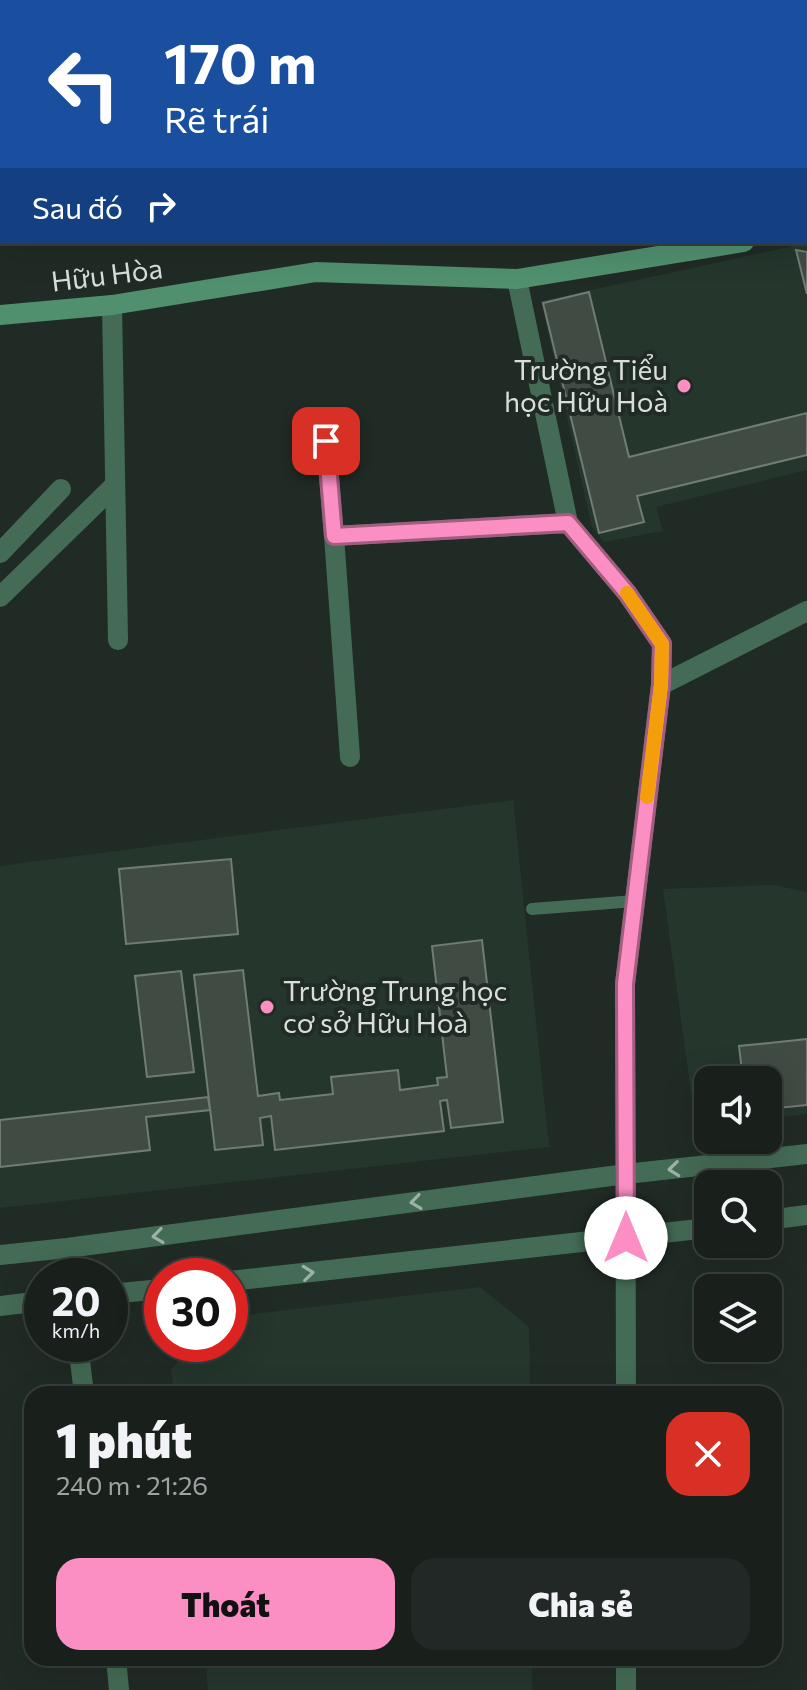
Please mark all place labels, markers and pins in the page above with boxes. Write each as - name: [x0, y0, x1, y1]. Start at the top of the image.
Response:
- place label: Trường Tiểu học Hữu Hoà: [504, 352, 668, 418]
- marker: Trường Tiểu học Hữu Hoà: [675, 377, 693, 395]
- pin: [292, 407, 360, 475]
- place label: Trường Trung học cơ sở Hữu Hoà: [283, 973, 507, 1039]
- marker: Trường Trung học cơ sở Hữu Hoà: [258, 998, 276, 1016]

